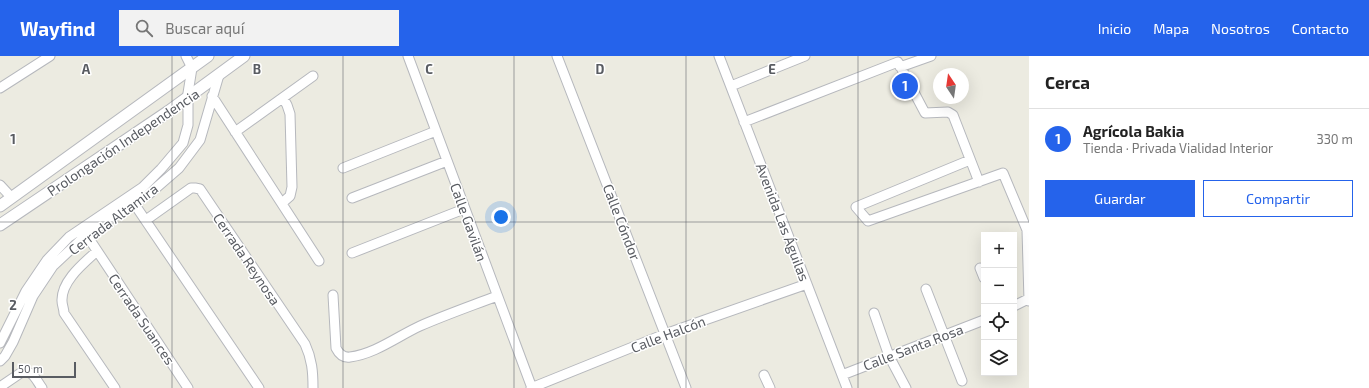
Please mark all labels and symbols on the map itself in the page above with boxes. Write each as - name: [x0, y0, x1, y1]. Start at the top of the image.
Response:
- text: A: [82, 61, 91, 77]
- text: B: [253, 61, 261, 77]
- text: C: [425, 61, 433, 77]
- text: D: [596, 61, 605, 77]
- text: E: [768, 61, 776, 77]
- north arrow: [933, 68, 969, 104]
- pin: 1: [892, 71, 918, 101]
- street label: Prolongación Independencia: [44, 85, 202, 199]
- text: 1: [10, 131, 16, 147]
- street label: Avenida Las Águilas: [753, 160, 813, 284]
- street label: Cerrada Altamira: [65, 180, 161, 258]
- street label: Calle Gavilán: [447, 181, 491, 263]
- street label: Calle Cóndor: [600, 181, 644, 263]
- your location: [491, 207, 511, 227]
- street label: Cerrada Reynosa: [210, 210, 284, 308]
- street label: Cerrada Suances: [105, 270, 179, 368]
- text: 2: [9, 297, 17, 313]
- street label: Calle Halcón: [628, 312, 708, 356]
- street label: Calle Santa Rosa: [861, 320, 965, 374]
- scale bar: [12, 360, 76, 379]

